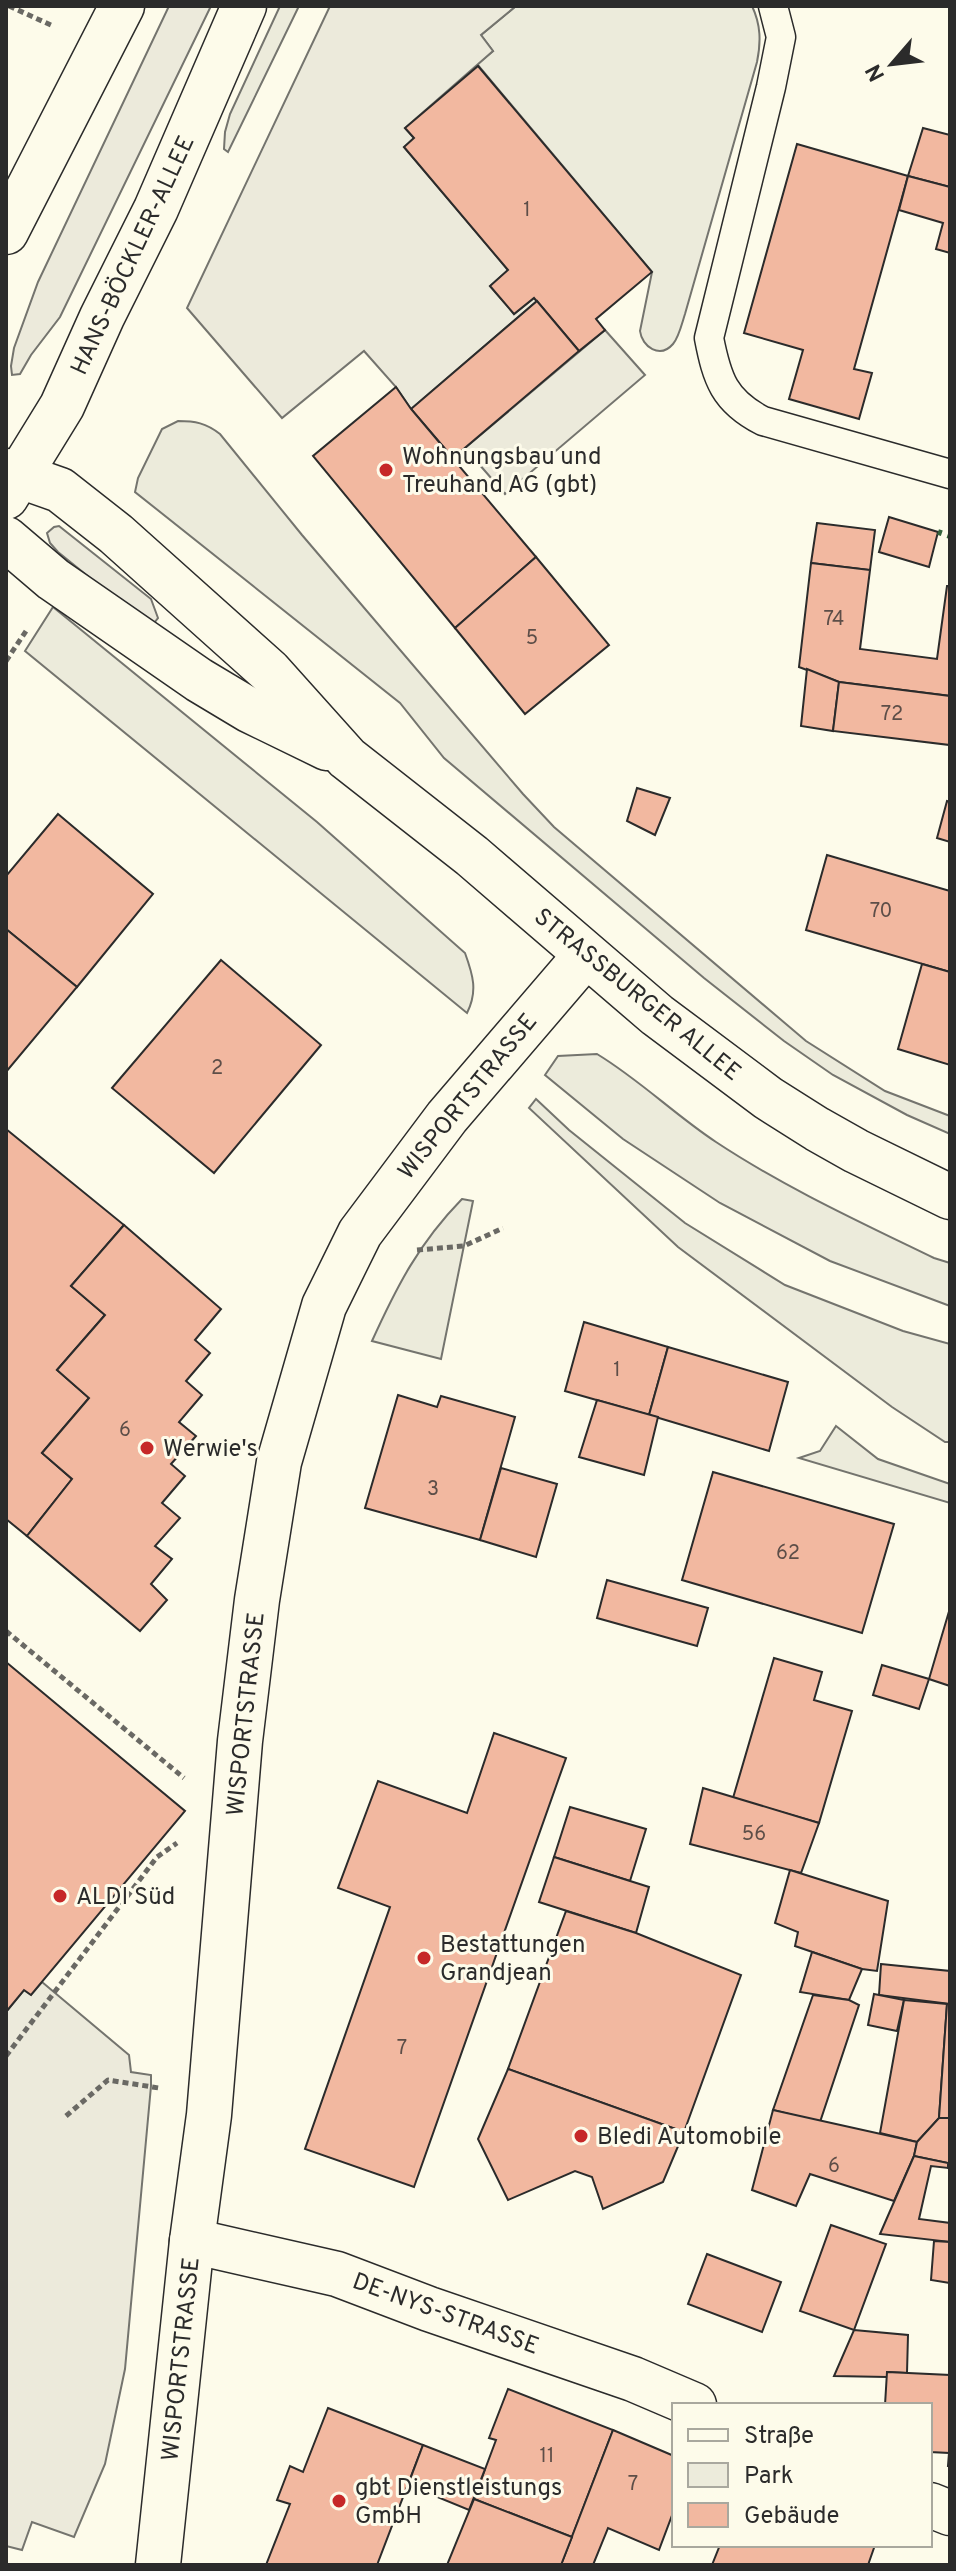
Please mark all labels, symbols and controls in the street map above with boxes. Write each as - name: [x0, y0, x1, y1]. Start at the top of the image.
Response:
- north arrow: [852, 24, 932, 104]
- text: N: [861, 59, 892, 86]
- street label: HANS-BÖCKLER-ALLEE: [63, 130, 203, 380]
- house number: 1: [523, 198, 531, 224]
- place label: Wohnungsbau und Treuhand AG (gbt): [402, 443, 601, 501]
- marker: Wohnungsbau und Treuhand AG (gbt): [377, 461, 395, 479]
- house number: 74: [824, 607, 844, 633]
- house number: 5: [526, 626, 538, 652]
- house number: 72: [881, 702, 903, 728]
- house number: 70: [870, 899, 892, 925]
- street label: STRASSBURGER ALLEE: [527, 903, 746, 1088]
- street label: WISPORTSTRASSE: [392, 1008, 545, 1186]
- house number: 2: [211, 1056, 223, 1082]
- house number: 1: [613, 1358, 621, 1384]
- house number: 6: [119, 1418, 131, 1444]
- place label: Werwie's: [163, 1435, 258, 1465]
- marker: Werwie's: [138, 1439, 156, 1457]
- house number: 3: [427, 1477, 439, 1503]
- house number: 62: [776, 1541, 800, 1567]
- street label: WISPORTSTRASSE: [221, 1611, 273, 1818]
- house number: 56: [742, 1822, 766, 1848]
- place label: ALDI Süd: [76, 1883, 175, 1913]
- marker: ALDI Süd: [51, 1887, 69, 1905]
- place label: Bestattungen Grandjean: [440, 1931, 586, 1989]
- marker: Bestattungen Grandjean: [415, 1949, 433, 1967]
- house number: 7: [397, 2036, 407, 2062]
- place label: Bledi Automobile: [597, 2123, 781, 2153]
- marker: Bledi Automobile: [572, 2127, 590, 2145]
- house number: 6: [828, 2154, 840, 2180]
- street label: WISPORTSTRASSE: [156, 2256, 208, 2463]
- street label: DE-NYS-STRASSE: [348, 2267, 543, 2363]
- legend: [672, 2403, 932, 2547]
- text: Straße: [744, 2422, 814, 2452]
- house number: 11: [540, 2444, 554, 2470]
- text: Park: [744, 2462, 794, 2492]
- house number: 7: [628, 2472, 638, 2498]
- place label: gbt Dienstleistungs GmbH: [355, 2474, 562, 2532]
- marker: gbt Dienstleistungs GmbH: [330, 2492, 348, 2510]
- text: Gebäude: [744, 2502, 839, 2532]

